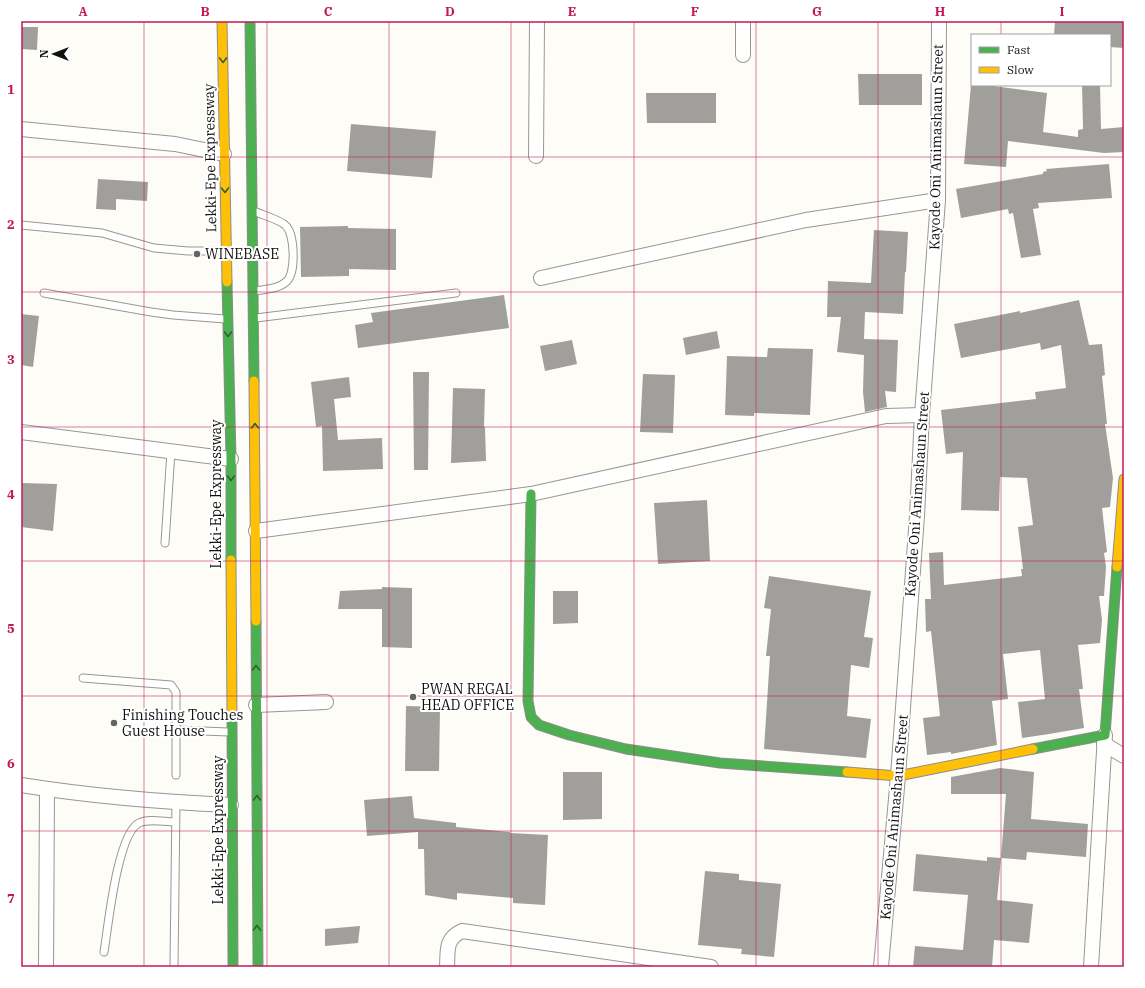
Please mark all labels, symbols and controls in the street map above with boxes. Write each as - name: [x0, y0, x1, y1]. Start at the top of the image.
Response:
- text: A: [78, 3, 88, 20]
- text: B: [200, 3, 210, 20]
- text: C: [324, 3, 333, 20]
- text: D: [445, 3, 455, 20]
- text: E: [568, 3, 576, 20]
- text: F: [691, 3, 699, 20]
- text: G: [812, 3, 822, 20]
- text: H: [935, 3, 946, 20]
- text: I: [1060, 3, 1065, 20]
- north arrow: [34, 34, 74, 74]
- legend: [971, 34, 1111, 86]
- text: Fast: [1007, 42, 1031, 57]
- street label: Kayode Oni Animashaun Street: [925, 44, 947, 250]
- text: N: [37, 49, 51, 58]
- one-way arrow: [219, 57, 227, 63]
- text: Slow: [1007, 62, 1034, 77]
- text: 1: [7, 81, 15, 98]
- street label: Lekki-Epe Expressway: [200, 83, 220, 233]
- one-way arrow: [221, 187, 229, 193]
- text: 2: [7, 216, 15, 233]
- place label: WINEBASE: [205, 245, 279, 263]
- marker: WINEBASE: [192, 249, 202, 259]
- one-way arrow: [224, 331, 232, 337]
- text: 3: [7, 351, 15, 368]
- street label: Kayode Oni Animashaun Street: [901, 391, 933, 597]
- street label: Lekki-Epe Expressway: [207, 419, 225, 568]
- one-way arrow: [251, 423, 259, 429]
- one-way arrow: [227, 475, 235, 481]
- text: 4: [7, 486, 15, 503]
- text: 5: [7, 620, 15, 637]
- one-way arrow: [252, 665, 260, 671]
- place label: PWAN REGAL HEAD OFFICE: [421, 680, 514, 714]
- marker: PWAN REGAL HEAD OFFICE: [408, 692, 418, 702]
- place label: Finishing Touches Guest House: [122, 706, 243, 740]
- street label: Kayode Oni Animashaun Street: [876, 714, 912, 920]
- marker: Finishing Touches Guest House: [109, 718, 119, 728]
- text: 6: [7, 755, 15, 772]
- street label: Lekki-Epe Expressway: [209, 755, 227, 904]
- one-way arrow: [253, 795, 261, 801]
- text: 7: [7, 890, 15, 907]
- one-way arrow: [253, 925, 261, 931]

